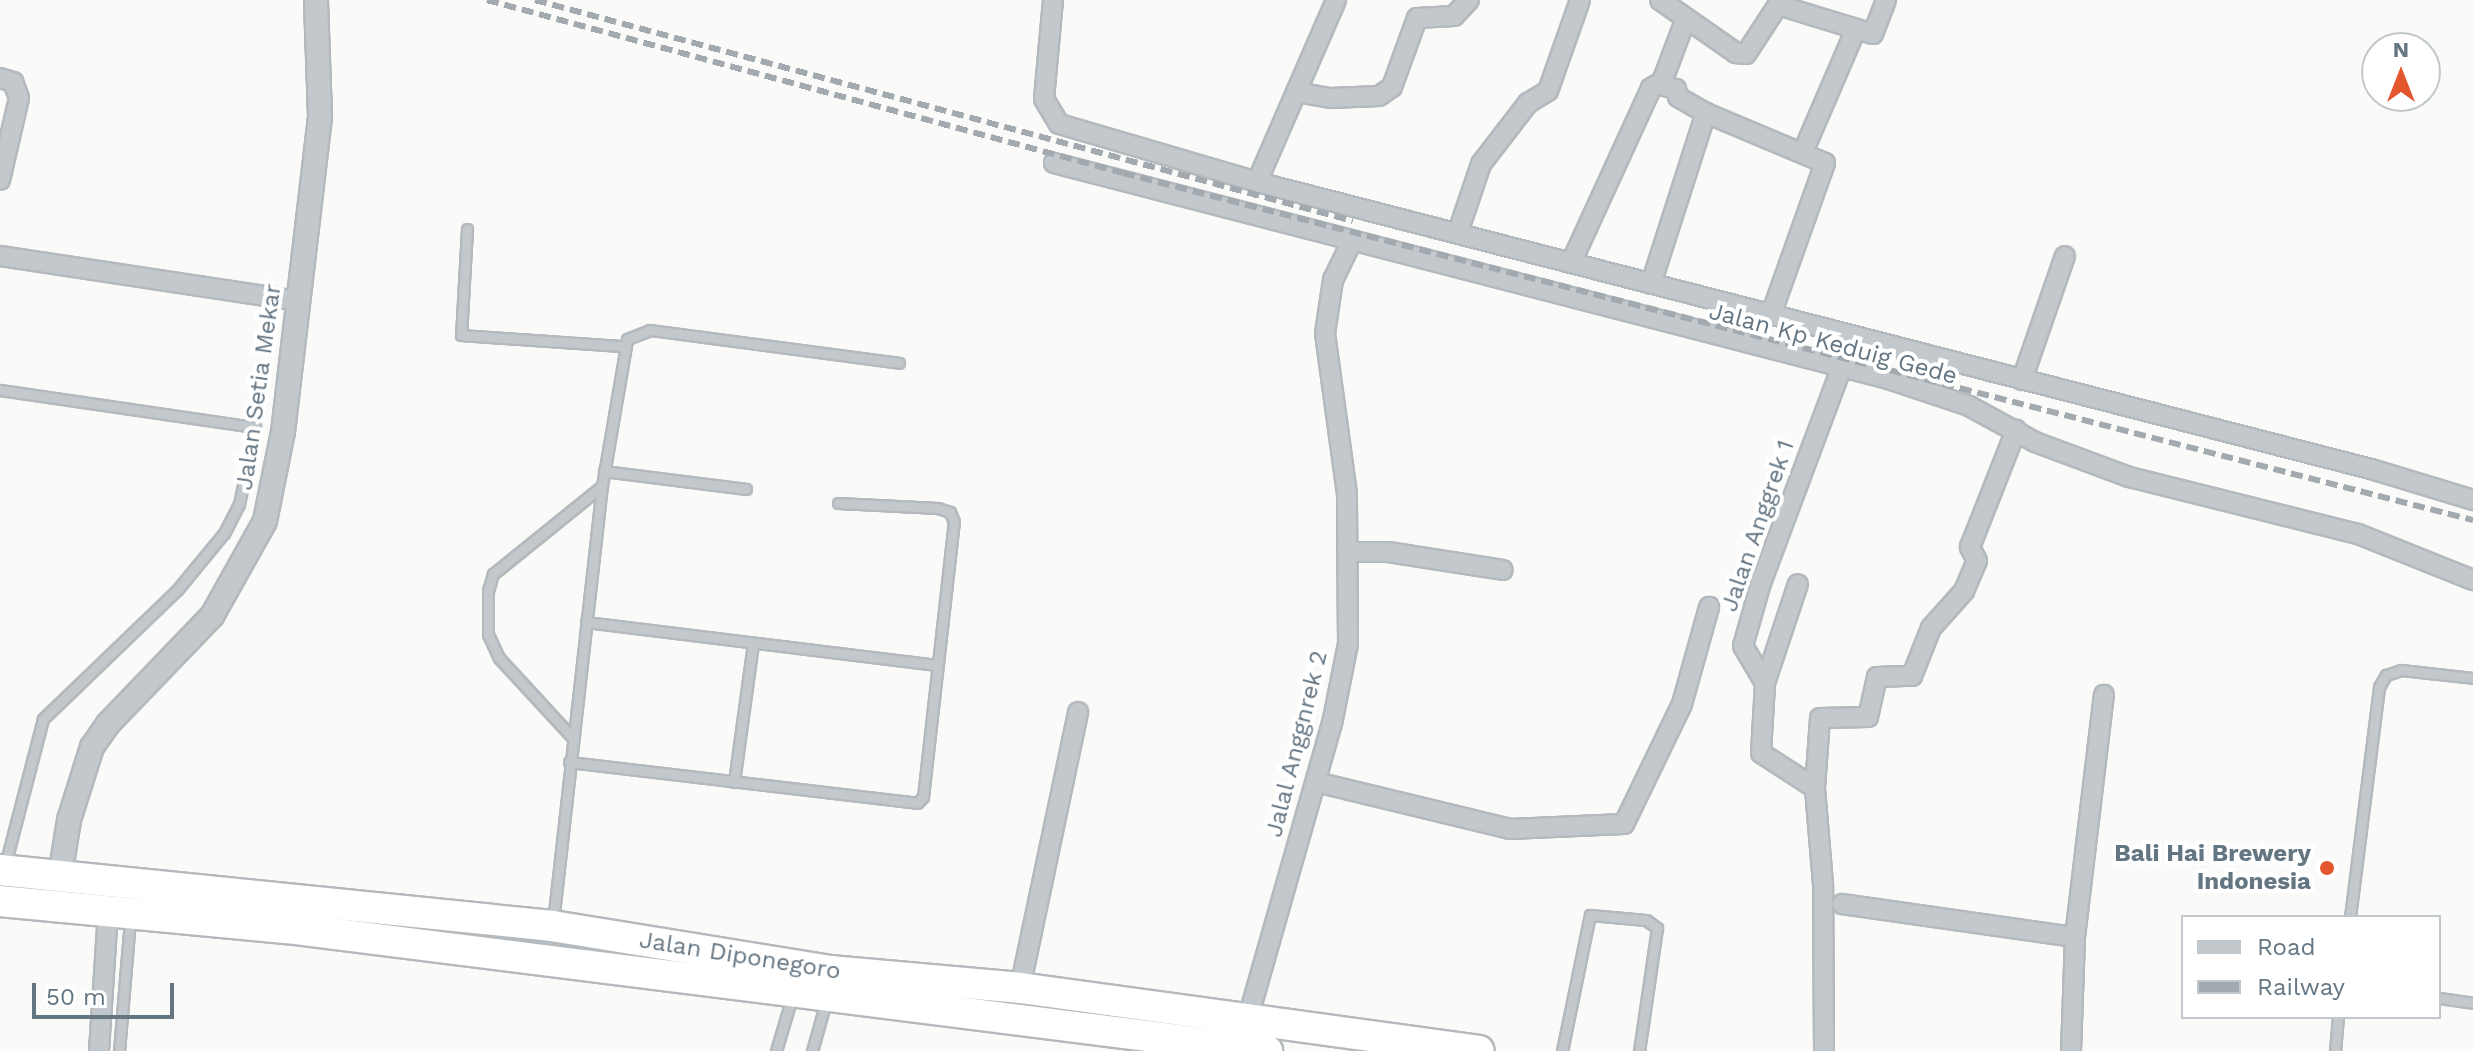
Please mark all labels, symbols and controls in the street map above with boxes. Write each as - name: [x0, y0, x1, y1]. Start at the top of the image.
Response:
- north arrow: [2361, 32, 2441, 112]
- text: N: [2393, 37, 2409, 62]
- street label: Jalan Setia Mekar: [230, 282, 288, 492]
- street label: Jalan Kp Keduig Gede: [1706, 297, 1960, 391]
- street label: Jalan Anggrek 1: [1715, 436, 1801, 616]
- street label: Jalal Anggnrek 2: [1260, 647, 1334, 841]
- place label: Bali Hai Brewery Indonesia: [2114, 840, 2311, 896]
- marker: Bali Hai Brewery Indonesia: [2318, 859, 2336, 877]
- legend: [2181, 915, 2441, 1019]
- street label: Jalan Diponegoro: [637, 926, 843, 986]
- text: Road: [2257, 933, 2316, 961]
- scale bar: [36, 967, 178, 1017]
- text: Railway: [2257, 973, 2345, 1001]
- text: 50 m: [46, 983, 106, 1011]

